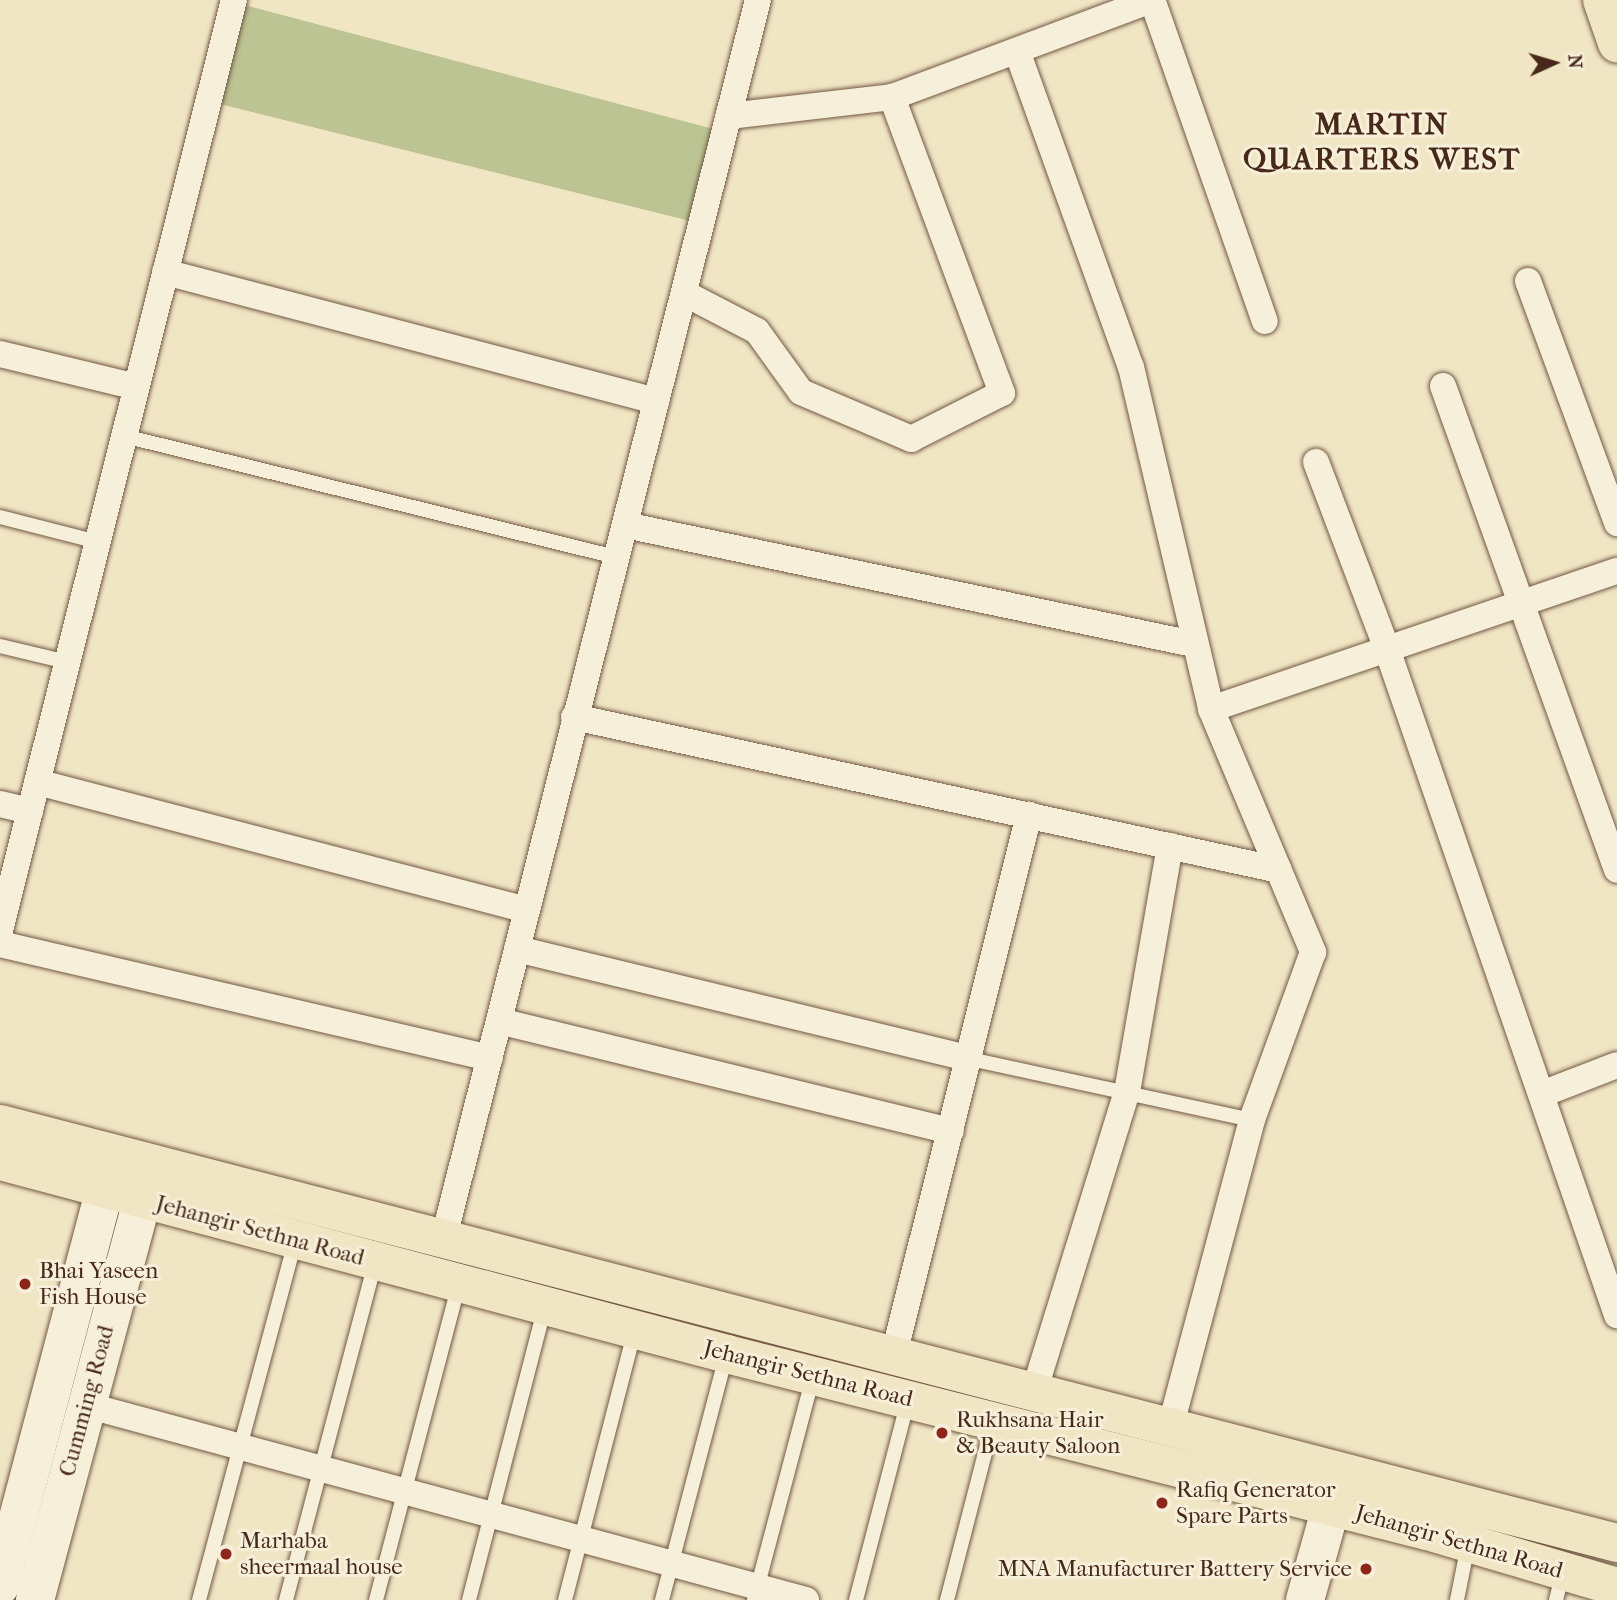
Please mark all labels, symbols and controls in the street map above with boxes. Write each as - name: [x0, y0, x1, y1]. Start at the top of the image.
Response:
- north arrow: [1519, 28, 1589, 98]
- text: N: [1563, 54, 1586, 69]
- district label: MARTIN QUARTERS WEST: [1245, 107, 1519, 178]
- street label: Jehangir Sethna Road: [153, 1190, 367, 1272]
- place label: Bhai Yaseen Fish House: [39, 1257, 158, 1311]
- marker: Bhai Yaseen Fish House: [17, 1276, 33, 1292]
- street label: Cumming Road: [54, 1322, 120, 1480]
- street label: Jehangir Sethna Road: [700, 1335, 916, 1413]
- place label: Rukhsana Hair & Beauty Saloon: [956, 1406, 1120, 1460]
- marker: Rukhsana Hair & Beauty Saloon: [934, 1425, 950, 1441]
- place label: Rafiq Generator Spare Parts: [1176, 1476, 1336, 1530]
- marker: Rafiq Generator Spare Parts: [1154, 1495, 1170, 1511]
- street label: Jehangir Sethna Road: [1352, 1499, 1566, 1585]
- place label: Marhaba sheermaal house: [240, 1527, 403, 1581]
- marker: Marhaba sheermaal house: [218, 1546, 234, 1562]
- place label: MNA Manufacturer Battery Service: [998, 1555, 1352, 1583]
- marker: MNA Manufacturer Battery Service: [1358, 1561, 1374, 1577]

